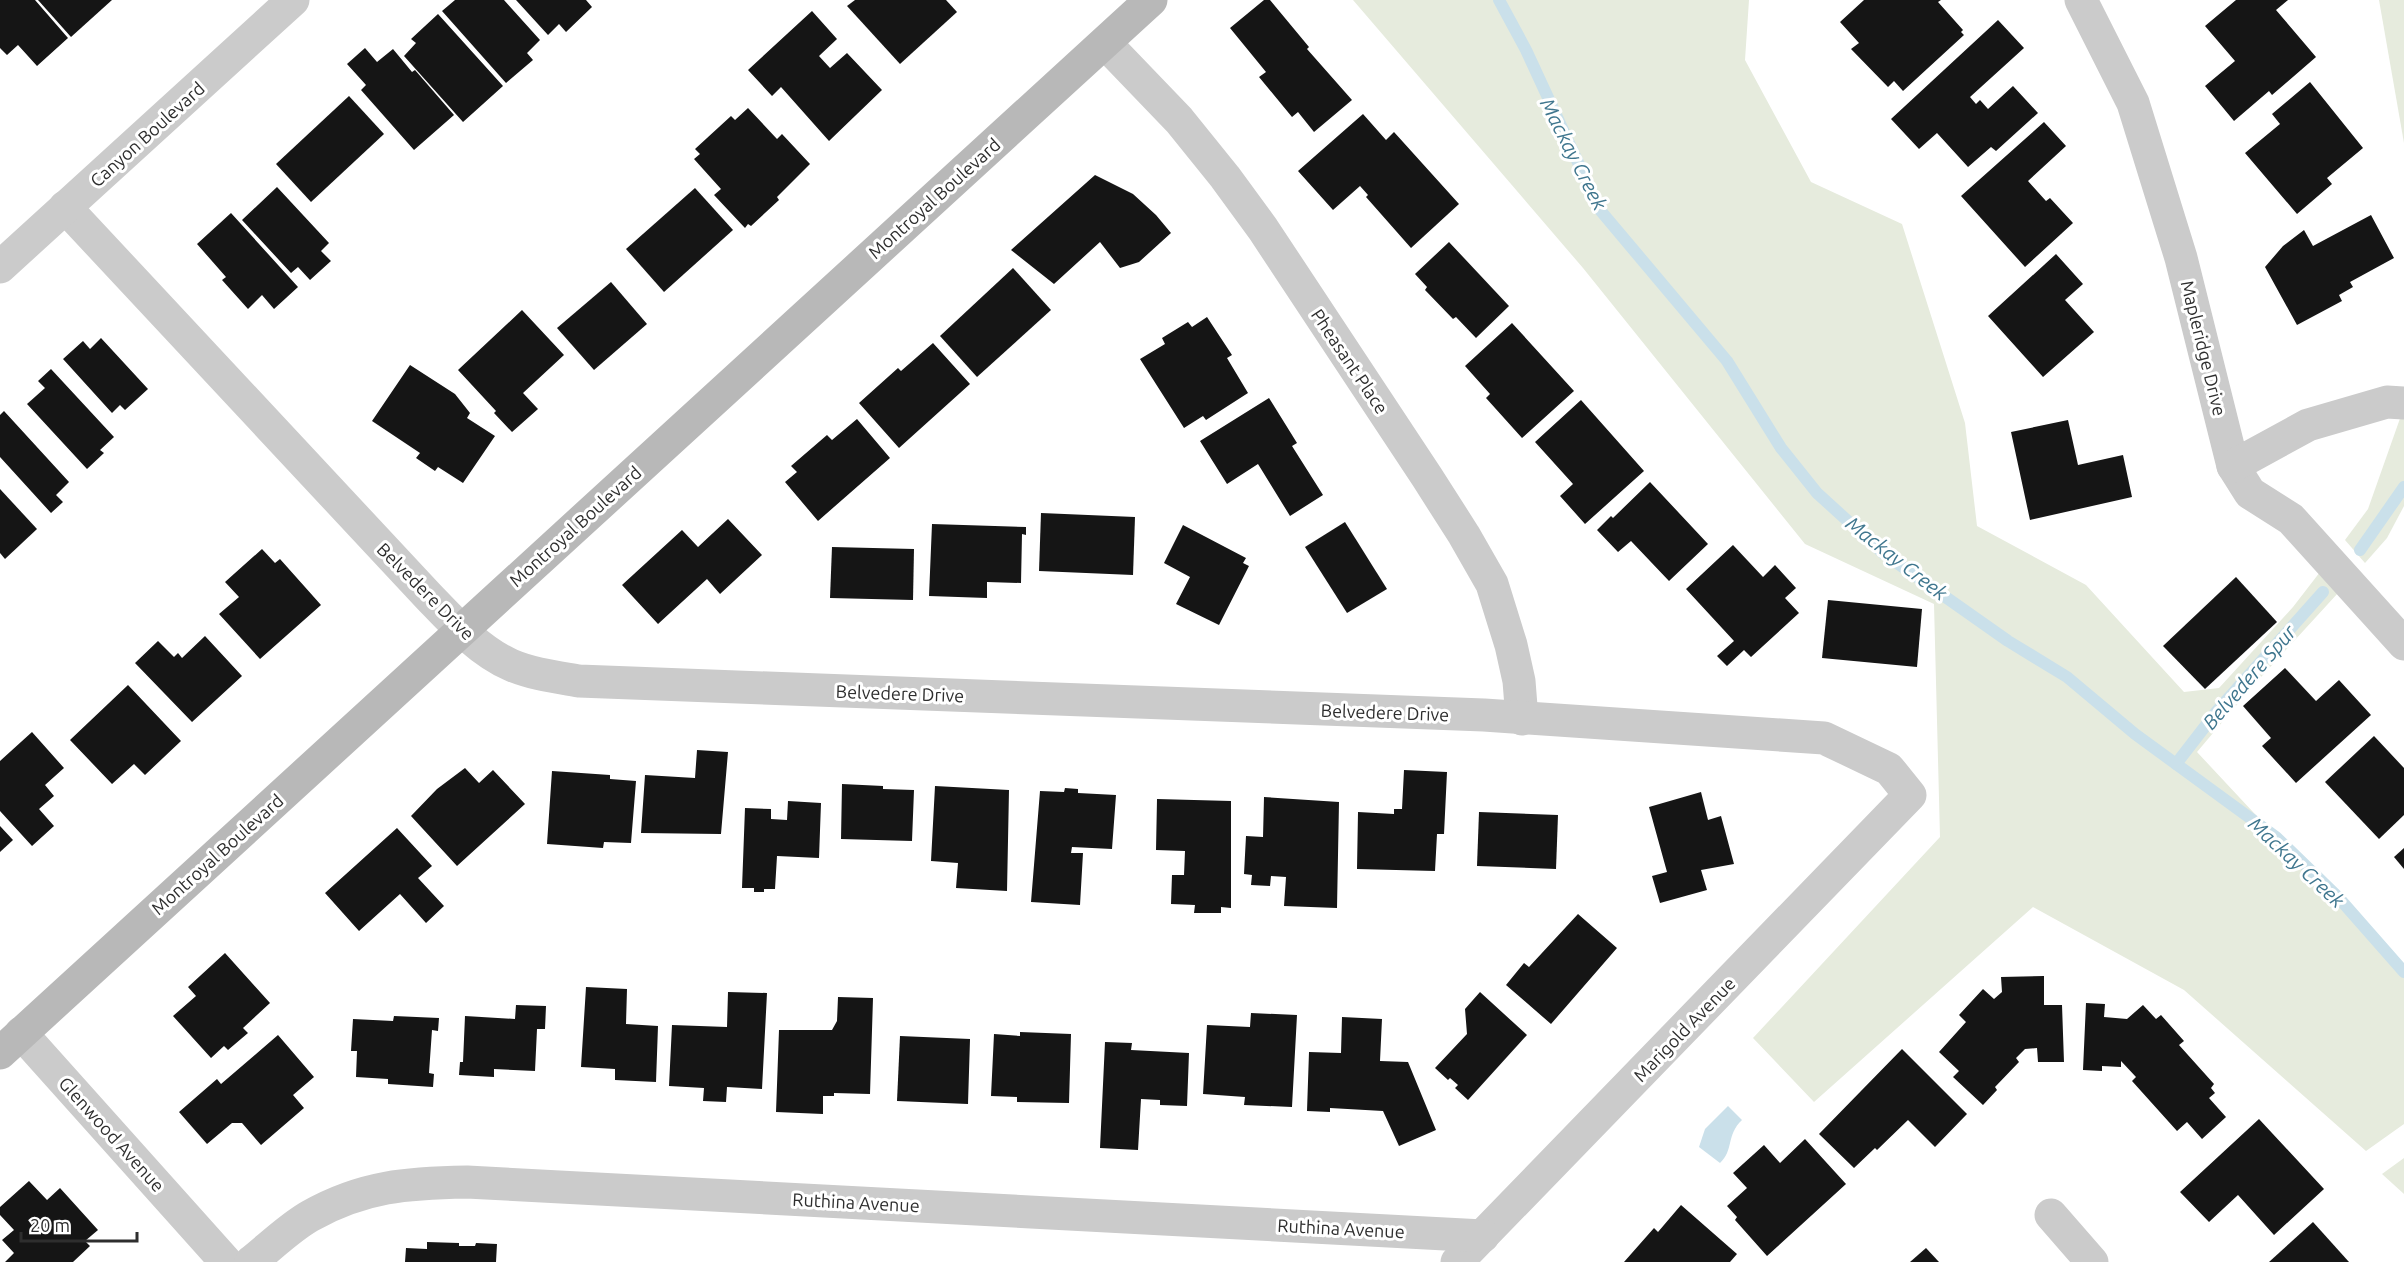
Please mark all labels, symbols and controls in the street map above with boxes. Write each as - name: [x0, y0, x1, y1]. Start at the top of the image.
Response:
- street label: Canyon Boulevard: [86, 78, 208, 190]
- water label: Mackay Creek: [1536, 94, 1612, 214]
- street label: Montroyal Boulevard: [864, 134, 1004, 262]
- street label: Mapleridge Drive: [2178, 278, 2230, 418]
- street label: Pheasant Place: [1308, 305, 1392, 417]
- street label: Montroyal Boulevard: [505, 462, 645, 590]
- water label: Mackay Creek: [1842, 511, 1953, 605]
- street label: Belvedere Drive: [373, 538, 479, 644]
- water label: Belvedere Spur: [2198, 619, 2301, 734]
- street label: Belvedere Drive: [835, 681, 965, 705]
- street label: Belvedere Drive: [1320, 700, 1450, 724]
- street label: Montroyal Boulevard: [147, 790, 287, 918]
- water label: Mackay Creek: [2244, 812, 2350, 913]
- street label: Marigold Avenue: [1629, 973, 1739, 1085]
- street label: Glenwood Avenue: [55, 1073, 169, 1195]
- street label: Ruthina Avenue: [792, 1189, 920, 1215]
- scale bar: [21, 1205, 136, 1243]
- text: 20 m: [30, 1215, 70, 1235]
- street label: Ruthina Avenue: [1277, 1215, 1405, 1241]

